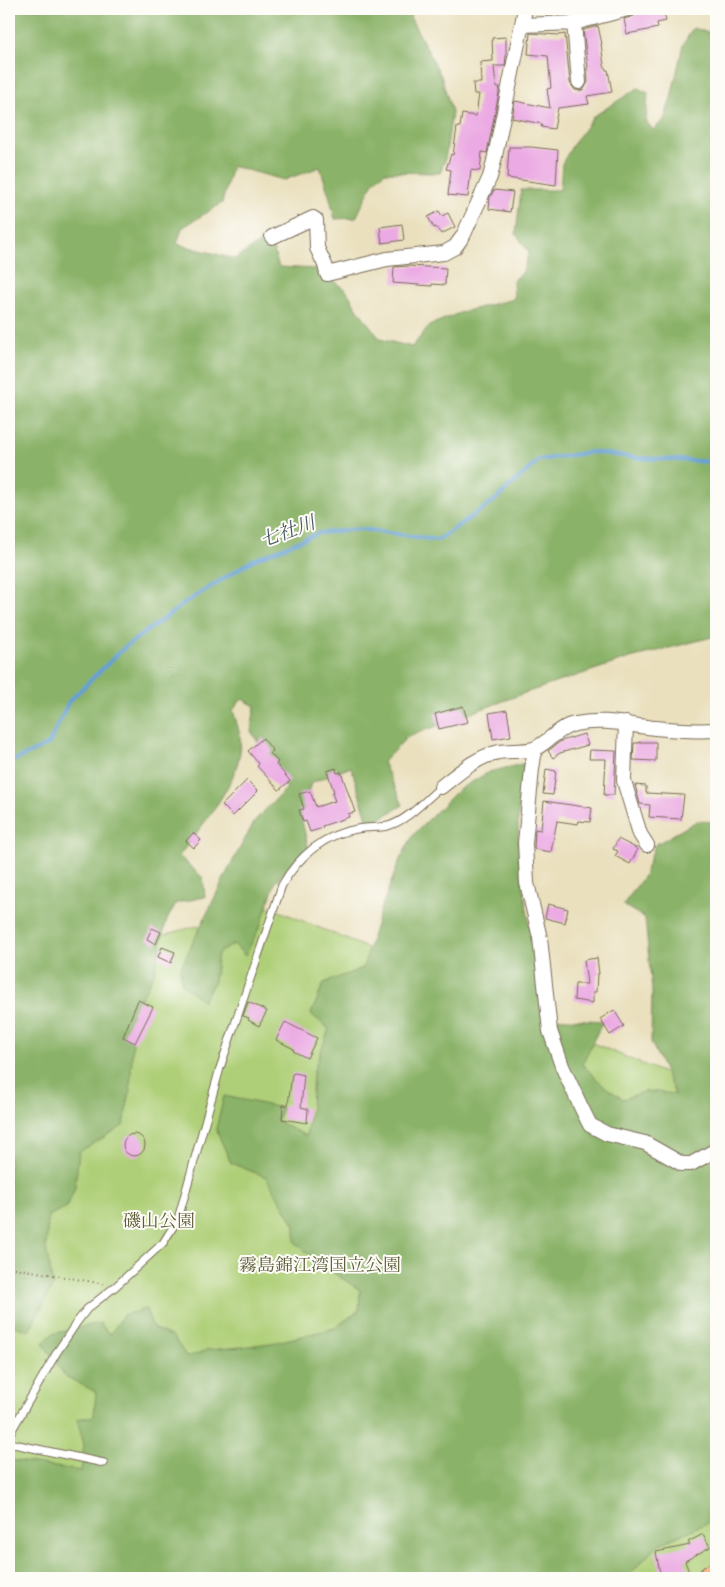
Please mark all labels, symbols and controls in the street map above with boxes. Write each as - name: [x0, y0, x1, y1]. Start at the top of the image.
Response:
- water label: 七社川: [257, 510, 321, 555]
- park label: 磯山公園: [123, 1210, 195, 1236]
- park label: 霧島錦江湾国立公園: [239, 1254, 401, 1280]

